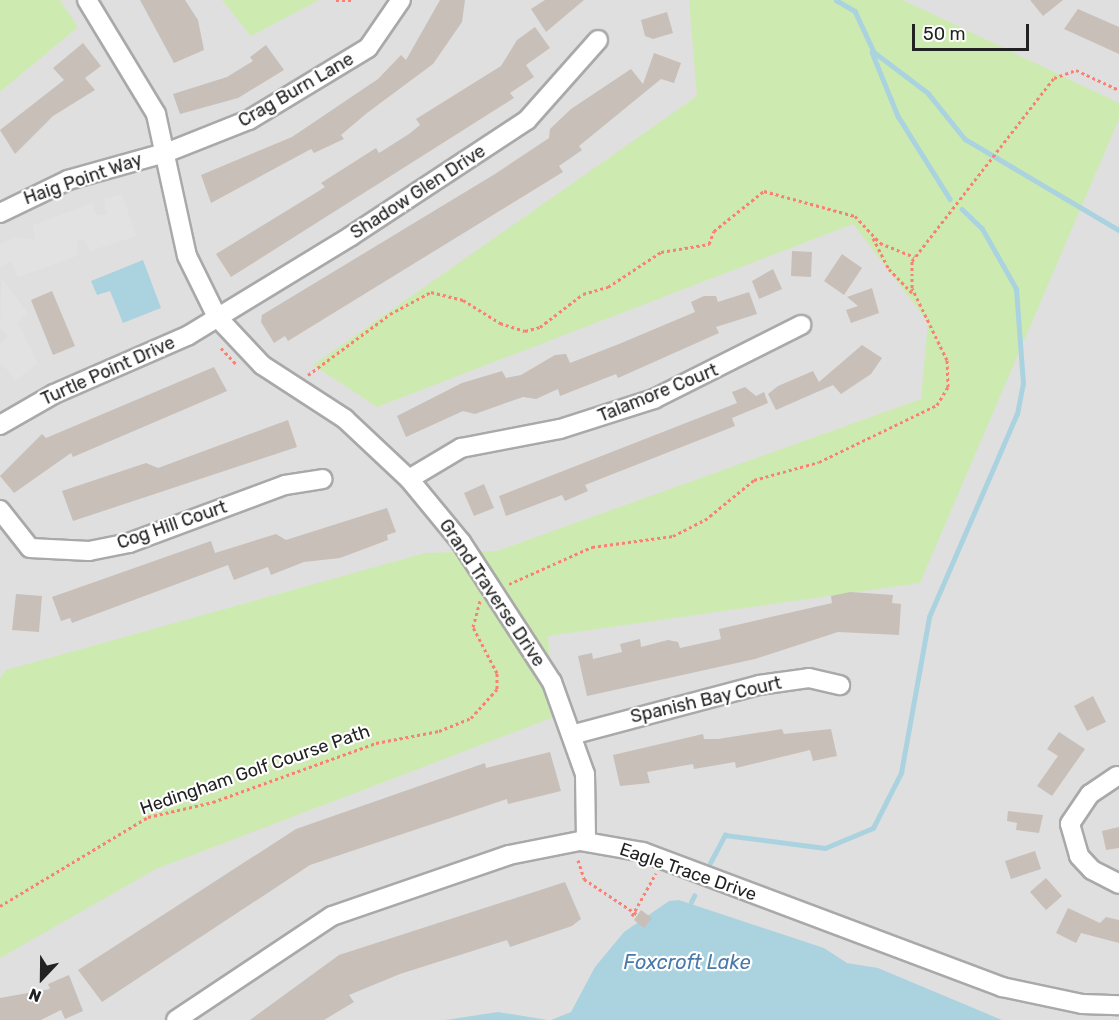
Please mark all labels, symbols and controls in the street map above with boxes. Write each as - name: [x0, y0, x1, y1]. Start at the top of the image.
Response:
- scale bar: [915, 12, 1032, 50]
- text: 50 m: [923, 23, 966, 45]
- street label: Crag Burn Lane: [234, 48, 358, 132]
- street label: Shadow Glen Drive: [346, 140, 490, 244]
- street label: Haig Point Way: [21, 149, 145, 209]
- street label: Turtle Point Drive: [38, 332, 178, 410]
- street label: Talamore Court: [595, 359, 721, 427]
- street label: Cog Hill Court: [114, 496, 230, 554]
- street label: Grand Traverse Drive: [434, 515, 550, 671]
- street label: Spanish Bay Court: [628, 672, 784, 728]
- street label: Hedingham Golf Course Path: [137, 720, 373, 820]
- street label: Eagle Trace Drive: [617, 838, 759, 906]
- north arrow: [12, 948, 72, 1008]
- water label: Foxcroft Lake: [623, 950, 751, 974]
- text: N: [26, 984, 44, 1006]

